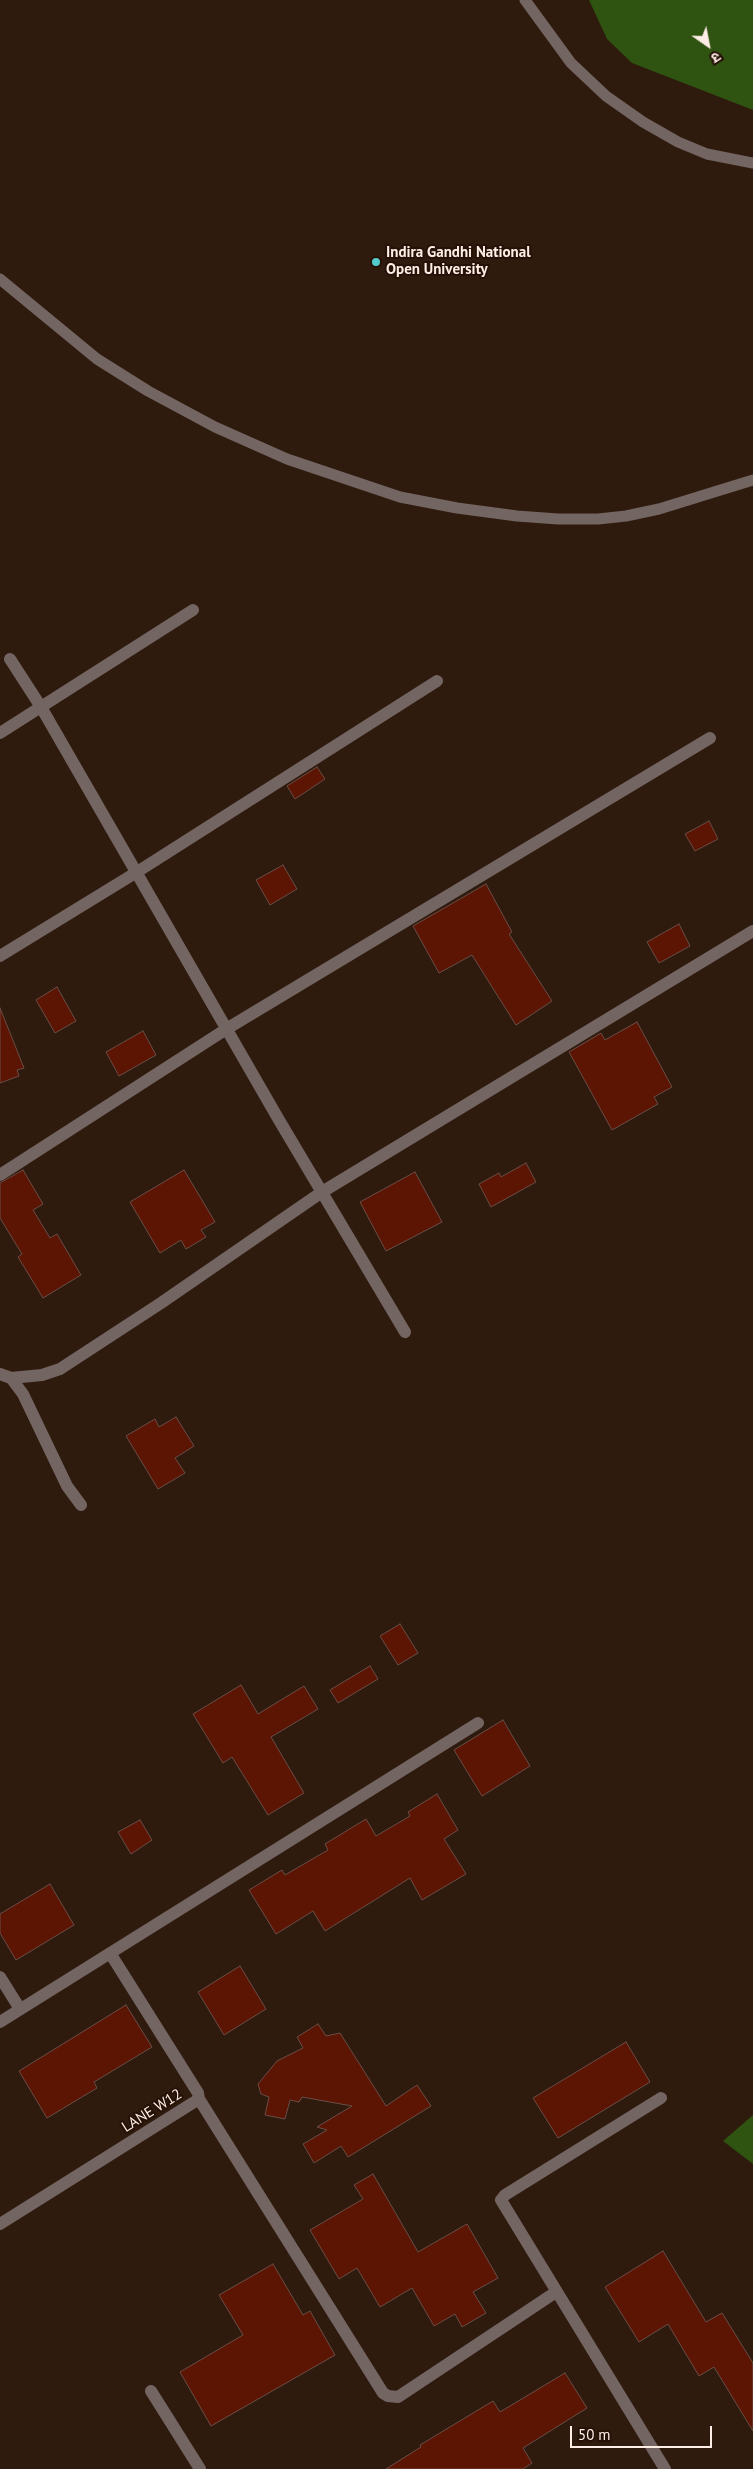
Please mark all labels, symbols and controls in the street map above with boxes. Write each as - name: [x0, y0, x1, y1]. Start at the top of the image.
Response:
- north arrow: [683, 20, 733, 70]
- text: उ: [708, 48, 725, 67]
- place label: Indira Gandhi National Open University: [386, 244, 531, 279]
- marker: Indira Gandhi National Open University: [370, 256, 382, 268]
- street label: LANE W12: [119, 2085, 185, 2137]
- scale bar: [573, 2416, 716, 2448]
- text: 50 m: [578, 2425, 611, 2444]

